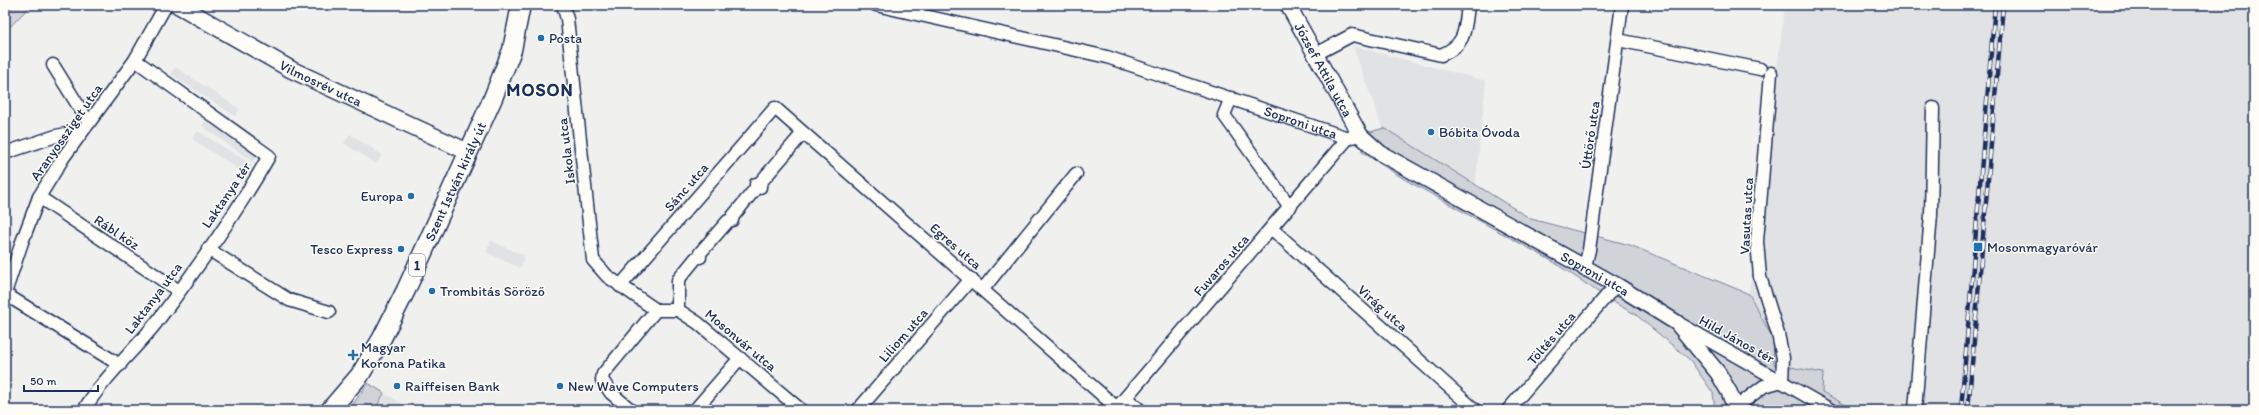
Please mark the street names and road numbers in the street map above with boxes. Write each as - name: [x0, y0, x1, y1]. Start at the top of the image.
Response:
- street label: József Attila utca: [1291, 20, 1356, 120]
- street label: Vilmosrév utca: [276, 57, 365, 111]
- street label: Aranyossziget utca: [27, 80, 107, 184]
- street label: Úttörő utca: [1577, 100, 1604, 170]
- street label: Soproni utca: [1262, 102, 1339, 143]
- street label: Iskola utca: [554, 116, 579, 185]
- street label: Szent István király út: [421, 119, 490, 244]
- street label: Laktanya tér: [198, 159, 255, 232]
- street label: Sánc utca: [661, 159, 712, 215]
- street label: Vasutas utca: [1736, 177, 1757, 255]
- street label: Rábl köz: [91, 211, 143, 254]
- street label: Egres utca: [926, 219, 986, 274]
- street label: Fuvaros utca: [1190, 231, 1253, 300]
- street label: Soproni utca: [1558, 248, 1632, 300]
- road number: 1: [409, 254, 425, 276]
- street label: Laktanya utca: [121, 259, 186, 337]
- street label: Virág utca: [1354, 281, 1412, 336]
- street label: Mosonvár utca: [701, 305, 781, 376]
- street label: Liliom utca: [875, 305, 932, 366]
- street label: Töltés utca: [1524, 308, 1579, 369]
- street label: Hild János tér: [1696, 312, 1778, 367]

